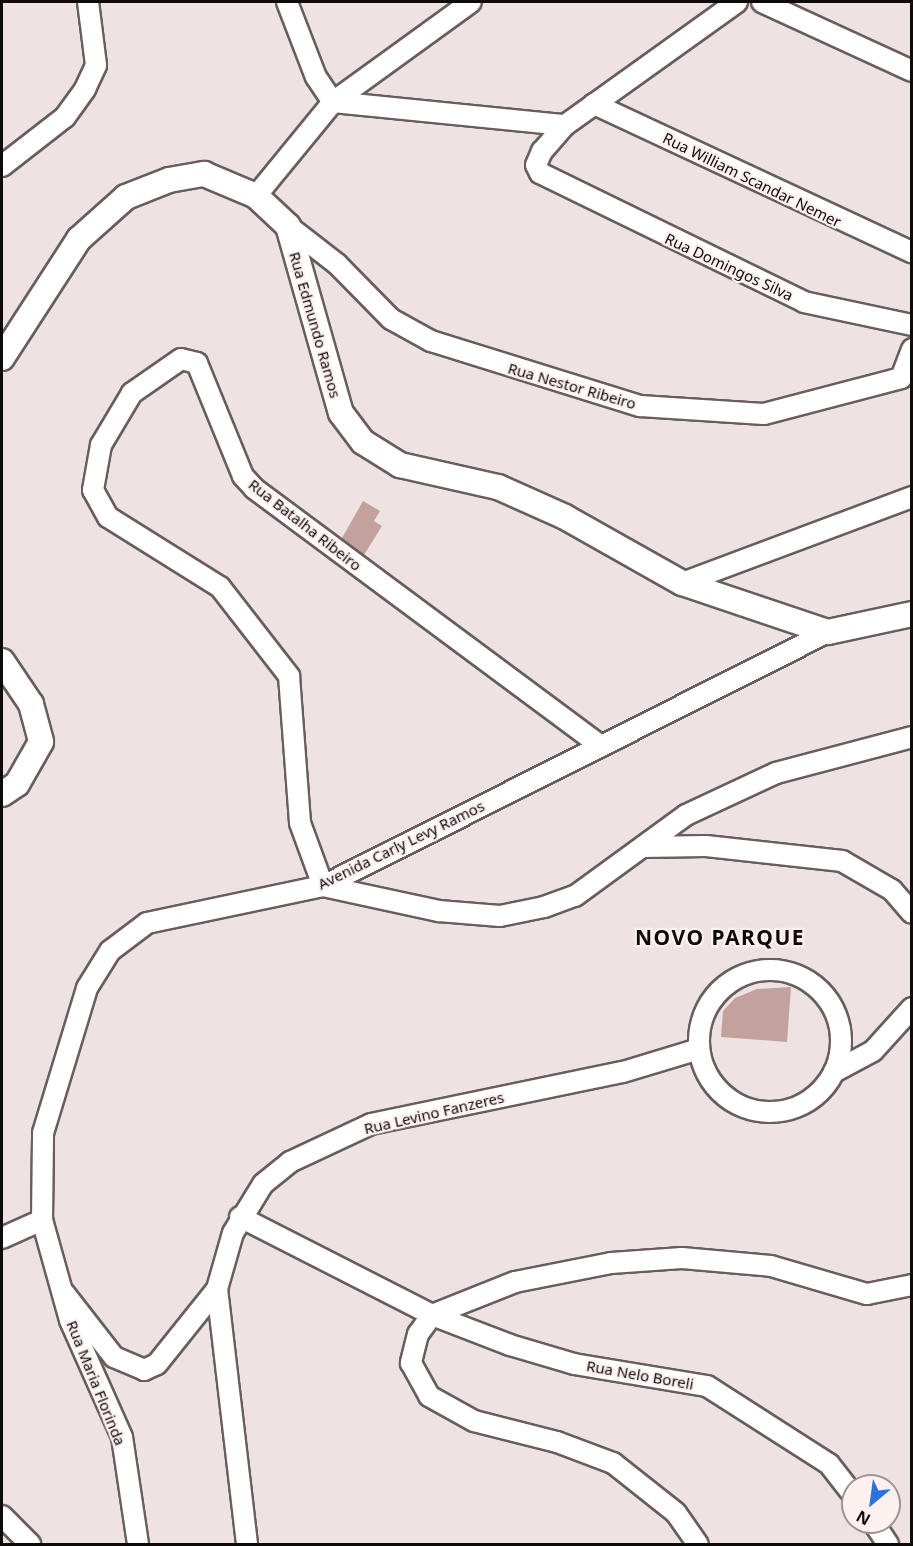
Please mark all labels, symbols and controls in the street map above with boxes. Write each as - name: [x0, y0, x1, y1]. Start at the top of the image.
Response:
- street label: Rua William Scandar Nemer: [660, 129, 844, 231]
- street label: Rua Domingos Silva: [662, 229, 796, 305]
- street label: Rua Edmundo Ramos: [286, 250, 344, 400]
- street label: Rua Nestor Ribeiro: [506, 359, 638, 413]
- street label: Rua Batalha Ribeiro: [245, 475, 365, 575]
- street label: Avenida Carly Levy Ramos: [315, 797, 487, 893]
- district label: NOVO PARQUE: [635, 924, 805, 950]
- street label: Rua Levino Fanzeres: [362, 1088, 506, 1138]
- street label: Rua Maria Florinda: [63, 1318, 129, 1448]
- street label: Rua Nelo Boreli: [585, 1357, 695, 1393]
- north arrow: [841, 1474, 901, 1534]
- text: N: [852, 1505, 874, 1531]

